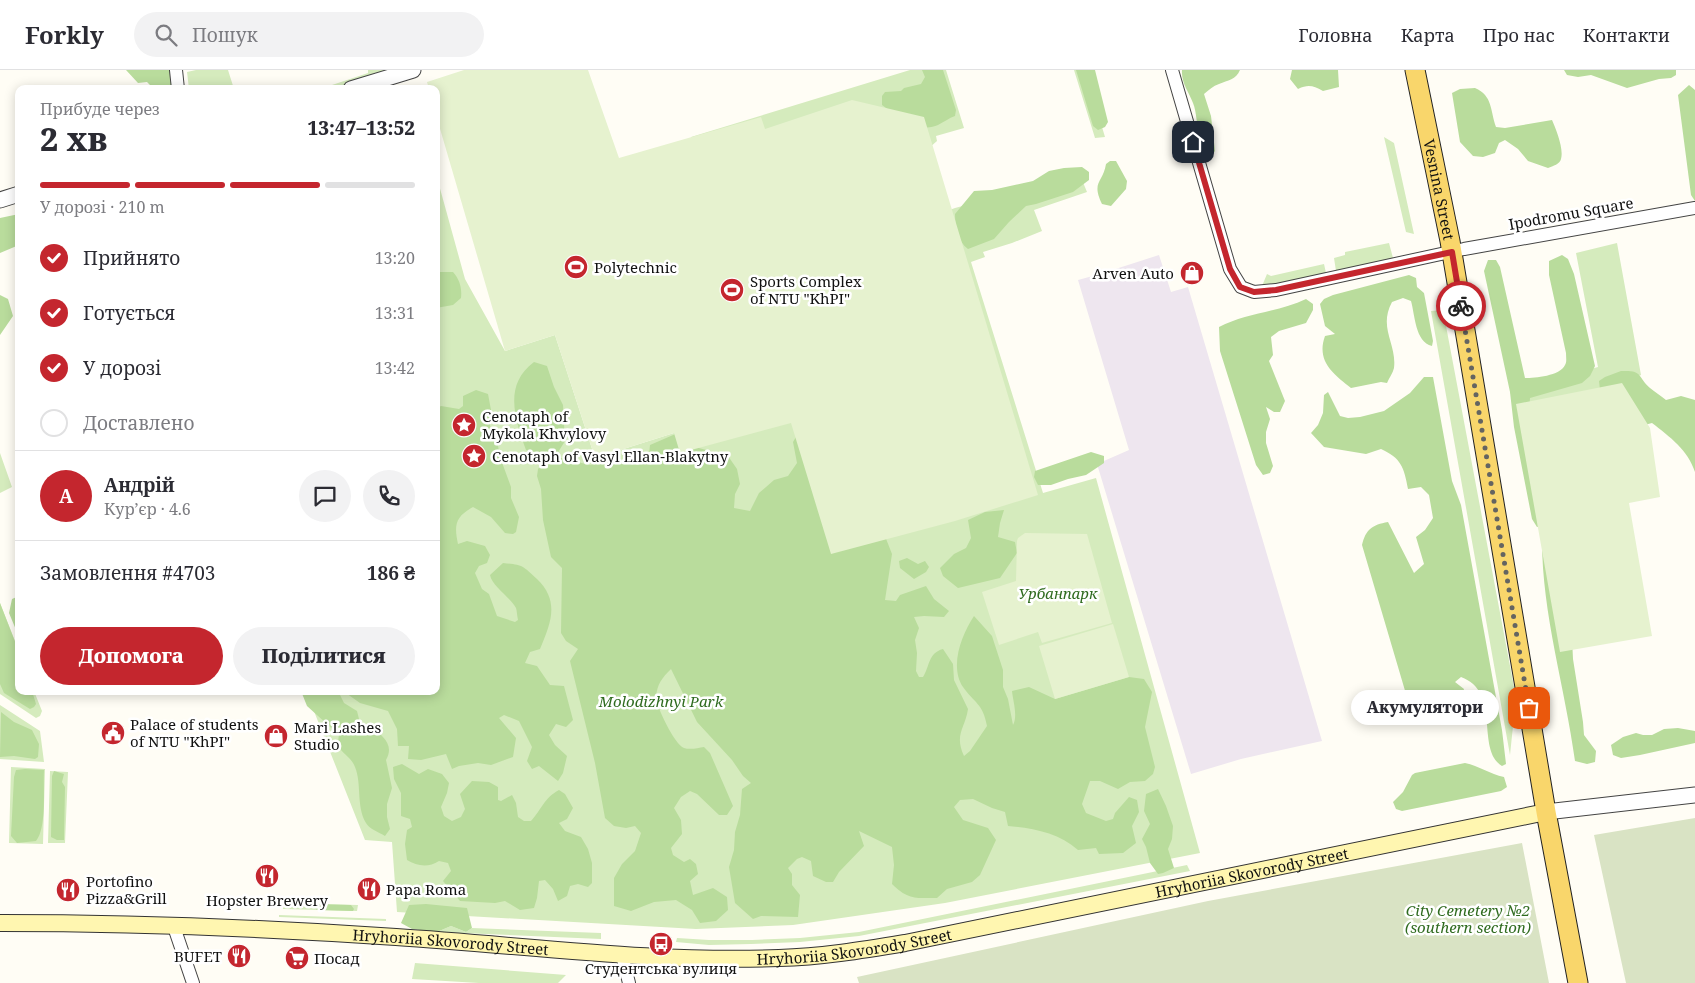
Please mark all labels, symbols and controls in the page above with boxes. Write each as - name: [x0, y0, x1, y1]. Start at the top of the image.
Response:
- search box: [134, 12, 484, 57]
- text: Forkly: [25, 18, 104, 51]
- icon: search: [152, 21, 180, 49]
- text: Пошук: [192, 22, 258, 48]
- text: Головна: [1298, 23, 1373, 47]
- text: Карта: [1401, 23, 1455, 47]
- text: Про нас: [1483, 23, 1555, 47]
- text: Контакти: [1583, 23, 1670, 47]
- text: Прибуде через: [40, 98, 160, 120]
- text: 13:47–13:52: [307, 115, 415, 141]
- text: 2 хв: [40, 117, 107, 160]
- pin: [1172, 121, 1214, 163]
- icon: home: [1179, 128, 1207, 156]
- street label: Vesnina Street: [1419, 137, 1460, 242]
- street label: Ipodromu Square: [1507, 192, 1635, 234]
- text: У дорозі · 210 m: [40, 196, 165, 218]
- icon: check: [40, 244, 68, 272]
- text: Прийнято: [83, 245, 180, 271]
- text: 13:20: [375, 247, 415, 269]
- sports icon: Polytechnic: [563, 254, 589, 280]
- place label: Polytechnic: [594, 257, 677, 277]
- shop icon: Arven Auto: [1179, 260, 1205, 286]
- place label: Arven Auto: [1092, 263, 1174, 283]
- place label: Sports Complex of NTU "KhPI": [750, 271, 862, 308]
- sports icon: Sports Complex of NTU "KhPI": [719, 277, 745, 303]
- courier: [1436, 281, 1486, 331]
- icon: bike: [1447, 292, 1475, 320]
- icon: check: [40, 299, 68, 327]
- text: Готується: [83, 300, 175, 326]
- text: 13:31: [375, 302, 415, 324]
- icon: check: [40, 354, 68, 382]
- text: У дорозі: [83, 355, 162, 381]
- text: 13:42: [375, 357, 415, 379]
- place label: Cenotaph of Mykola Khvylovy: [482, 406, 607, 443]
- text: Доставлено: [83, 410, 194, 436]
- place icon: Cenotaph of Mykola Khvylovy: [451, 412, 477, 438]
- place icon: Cenotaph of Vasyl Ellan-Blakytny: [461, 443, 487, 469]
- place label: Cenotaph of Vasyl Ellan-Blakytny: [492, 446, 729, 466]
- button: chat: [299, 470, 351, 522]
- button: phone: [363, 470, 415, 522]
- text: Андрій: [104, 472, 175, 498]
- text: А: [59, 483, 73, 509]
- text: Кур’єр · 4.6: [104, 498, 191, 520]
- text: Замовлення #4703: [40, 560, 215, 586]
- text: 186 ₴: [367, 560, 415, 586]
- park label: Урбанпарк: [1018, 583, 1098, 603]
- button: Допомога: [40, 627, 223, 685]
- button: Поділитися: [233, 627, 415, 685]
- pin: [1508, 687, 1550, 729]
- callout: Акумулятори: [1352, 690, 1499, 726]
- park label: Molodizhnyi Park: [598, 691, 724, 711]
- icon: bag: [1515, 694, 1543, 722]
- text: Акумулятори: [1367, 696, 1483, 718]
- place label: Palace of students of NTU "KhPI": [130, 714, 259, 751]
- place label: Mari Lashes Studio: [294, 717, 381, 754]
- public building icon: Palace of students of NTU "KhPI": [100, 720, 126, 746]
- shop icon: Mari Lashes Studio: [263, 723, 289, 749]
- street label: Hryhoriia Skovorody Street: [1153, 843, 1350, 902]
- restaurant icon: Hopster Brewery: [254, 863, 280, 889]
- place label: Portofino Pizza&Grill: [86, 871, 167, 908]
- restaurant icon: Papa Roma: [356, 876, 382, 902]
- restaurant icon: Portofino Pizza&Grill: [55, 877, 81, 903]
- place label: Papa Roma: [386, 879, 466, 899]
- place label: Hopster Brewery: [206, 890, 329, 910]
- park label: City Cemetery №2 (southern section): [1405, 900, 1531, 937]
- street label: Hryhoriia Skovorody Street: [352, 924, 549, 959]
- street label: Hryhoriia Skovorody Street: [756, 924, 953, 969]
- bus stop icon: Студентська вулиця: [648, 931, 674, 957]
- restaurant icon: BUFET: [226, 943, 252, 969]
- supermarket icon: Посад: [284, 945, 310, 971]
- place label: BUFET: [174, 946, 222, 966]
- place label: Посад: [314, 948, 360, 968]
- place label: Студентська вулиця: [585, 958, 737, 978]

